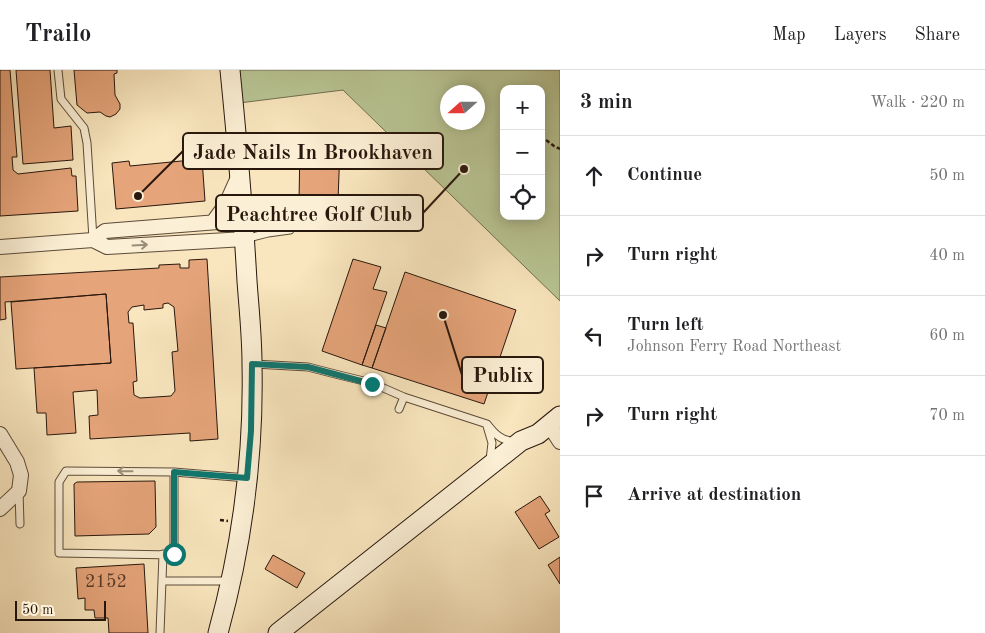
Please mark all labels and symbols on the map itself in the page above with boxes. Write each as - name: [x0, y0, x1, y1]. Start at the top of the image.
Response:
- north arrow: [440, 85, 485, 130]
- callout: Jade Nails In Brookhaven: [183, 133, 443, 169]
- text: Jade Nails In Brookhaven: [193, 143, 433, 164]
- callout: Peachtree Golf Club: [216, 195, 423, 231]
- text: Peachtree Golf Club: [226, 205, 412, 226]
- one-way arrow: [132, 241, 148, 250]
- callout: Publix: [462, 357, 543, 393]
- text: Publix: [473, 366, 534, 387]
- route end: [361, 373, 384, 396]
- one-way arrow: [118, 467, 134, 476]
- route start: [163, 543, 186, 566]
- house number: 2152: [85, 573, 127, 591]
- scale bar: [15, 598, 106, 621]

